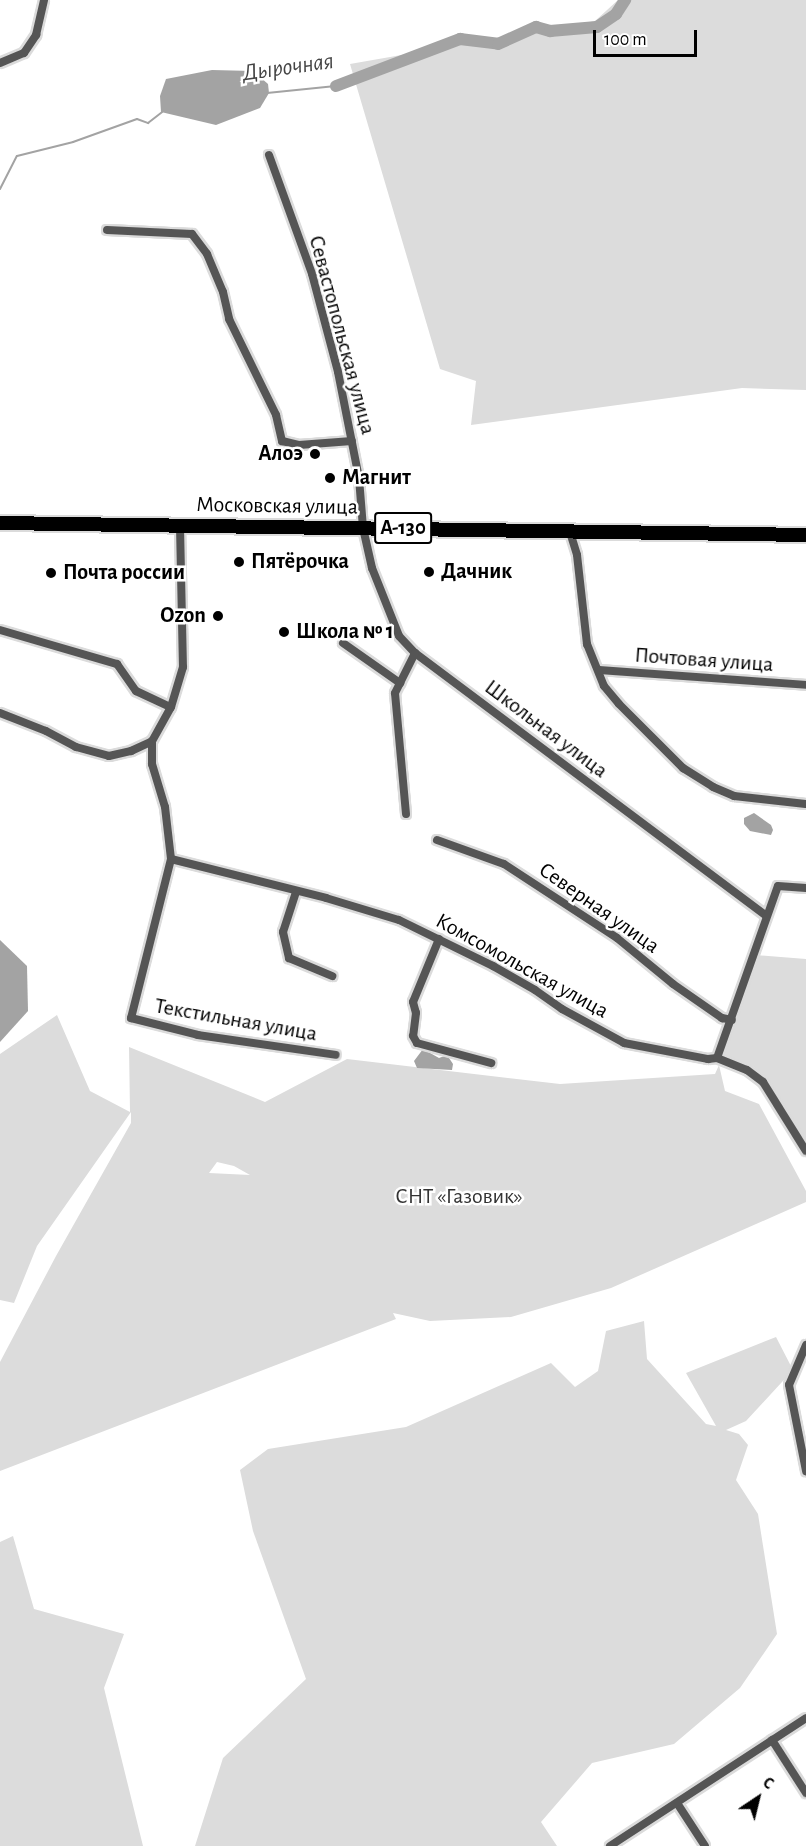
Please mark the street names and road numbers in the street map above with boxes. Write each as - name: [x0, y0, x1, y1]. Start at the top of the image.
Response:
- street label: Севастопольская улица: [303, 233, 381, 437]
- street label: Московская улица: [196, 491, 358, 521]
- road number: А-130: [373, 510, 433, 546]
- street label: Почтовая улица: [634, 642, 774, 678]
- street label: Школьная улица: [479, 674, 613, 784]
- street label: Северная улица: [534, 857, 664, 959]
- street label: Комсомольская улица: [431, 908, 613, 1024]
- street label: Текстильная улица: [153, 993, 319, 1047]

